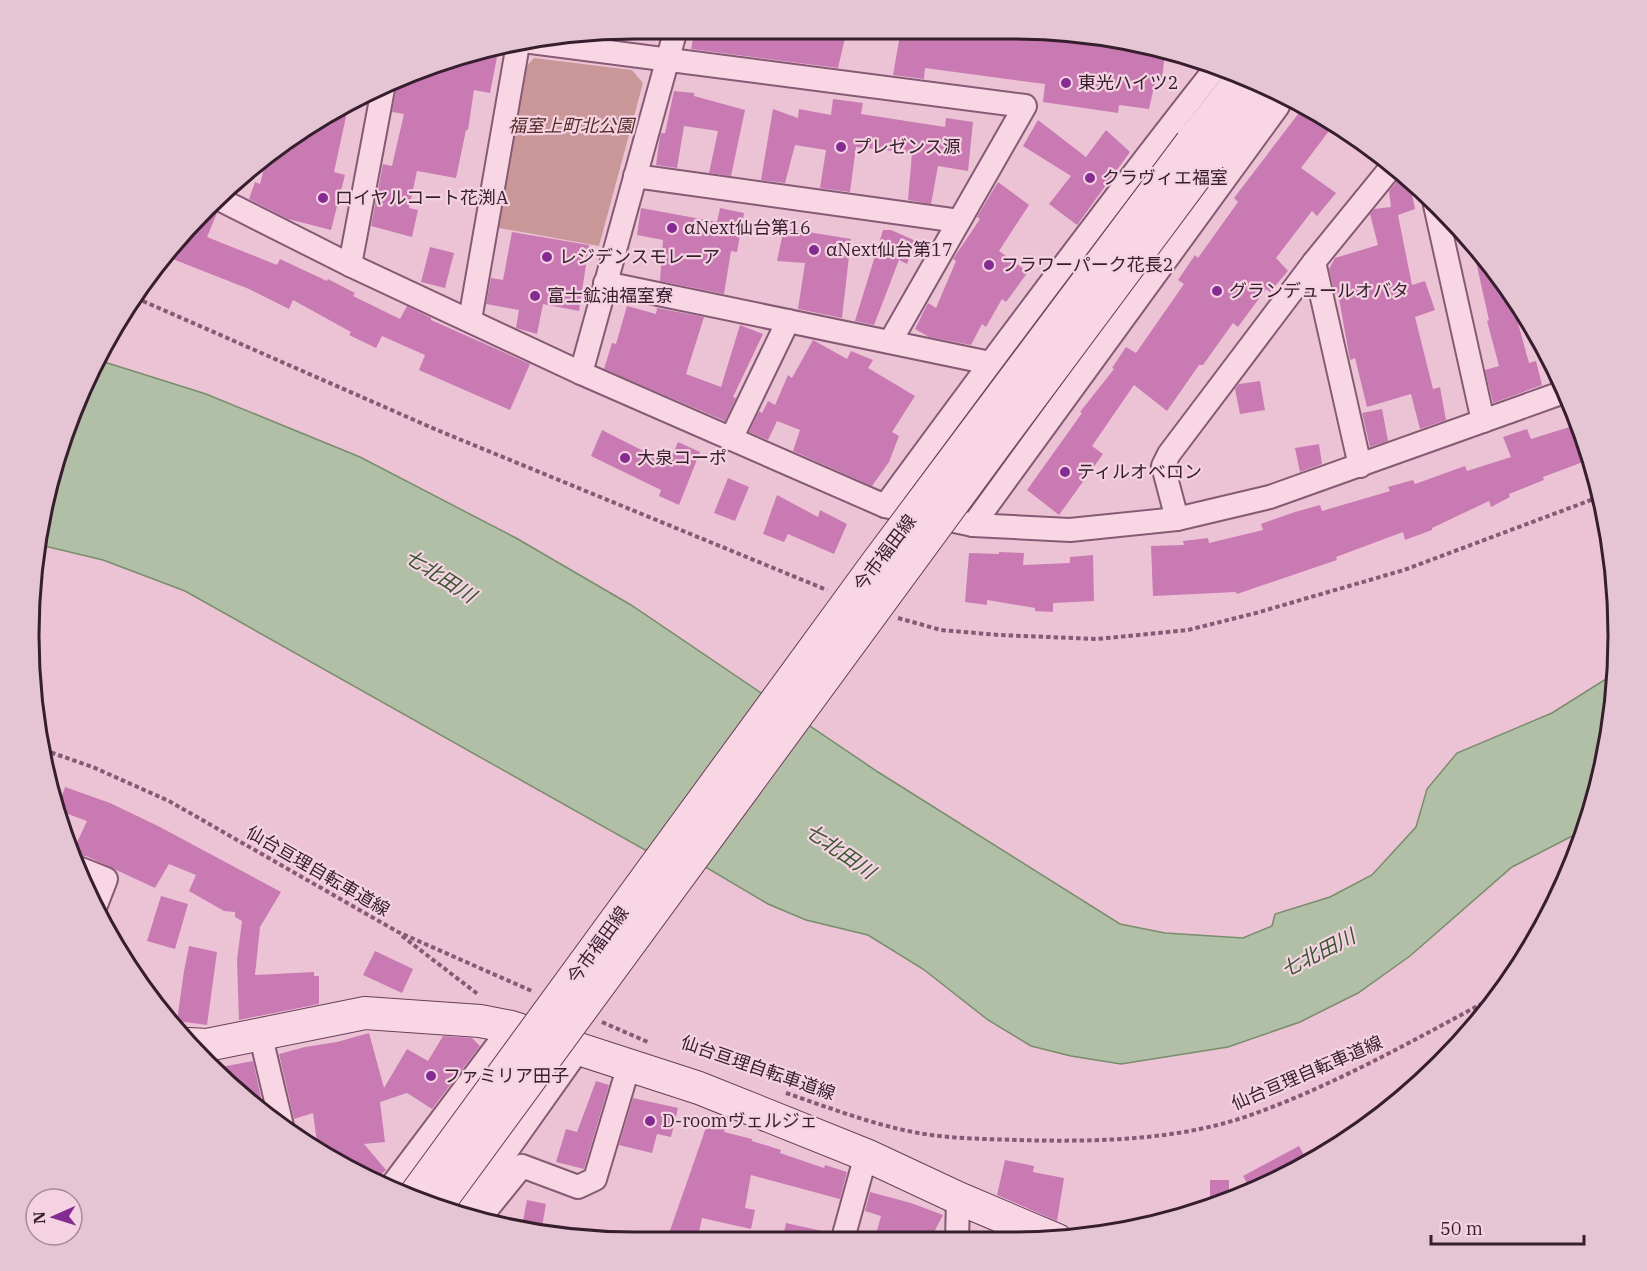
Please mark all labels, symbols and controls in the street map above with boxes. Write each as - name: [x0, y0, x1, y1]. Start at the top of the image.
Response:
- place label: 東光ハイツ2: [1078, 71, 1178, 94]
- marker: 東光ハイツ2: [1059, 76, 1073, 90]
- park label: 福室上町北公園: [508, 114, 637, 137]
- place label: プレゼンス源: [853, 135, 961, 158]
- marker: プレゼンス源: [834, 140, 848, 154]
- place label: クラヴィエ福室: [1102, 166, 1228, 189]
- marker: クラヴィエ福室: [1083, 171, 1097, 185]
- place label: ロイヤルコート花渕A: [335, 186, 509, 209]
- marker: ロイヤルコート花渕A: [316, 191, 330, 205]
- place label: αNext仙台第16: [684, 216, 811, 239]
- marker: αNext仙台第16: [665, 221, 679, 235]
- place label: αNext仙台第17: [826, 238, 953, 261]
- marker: αNext仙台第17: [807, 243, 821, 257]
- place label: レジデンスモレーア: [559, 245, 720, 268]
- marker: レジデンスモレーア: [540, 250, 554, 264]
- place label: フラワーパーク花長2: [1001, 253, 1174, 276]
- marker: フラワーパーク花長2: [982, 258, 996, 272]
- place label: グランデュールオバタ: [1229, 279, 1409, 302]
- place label: 富士鉱油福室寮: [547, 284, 673, 307]
- marker: グランデュールオバタ: [1210, 284, 1224, 298]
- marker: 富士鉱油福室寮: [528, 289, 542, 303]
- place label: 大泉コーポ: [637, 446, 727, 469]
- marker: 大泉コーポ: [618, 451, 632, 465]
- place label: ティルオベロン: [1077, 460, 1202, 483]
- marker: ティルオベロン: [1058, 465, 1072, 479]
- street label: 今市福田線: [848, 510, 921, 596]
- water label: 七北田川: [399, 542, 483, 610]
- water label: 七北田川: [800, 817, 882, 886]
- street label: 仙台亘理自転車道線: [242, 820, 394, 921]
- street label: 今市福田線: [562, 902, 633, 988]
- water label: 七北田川: [1276, 921, 1361, 983]
- street label: 仙台亘理自転車道線: [678, 1030, 838, 1105]
- street label: 仙台亘理自転車道線: [1228, 1030, 1386, 1115]
- place label: ファミリア田子: [443, 1064, 569, 1087]
- marker: ファミリア田子: [424, 1069, 438, 1083]
- place label: D-roomヴェルジェ: [662, 1109, 818, 1132]
- marker: D-roomヴェルジェ: [643, 1114, 657, 1128]
- north arrow: [24, 1187, 84, 1247]
- scale bar: [1431, 1208, 1584, 1246]
- text: N: [29, 1211, 49, 1225]
- text: 50 m: [1440, 1217, 1483, 1240]

